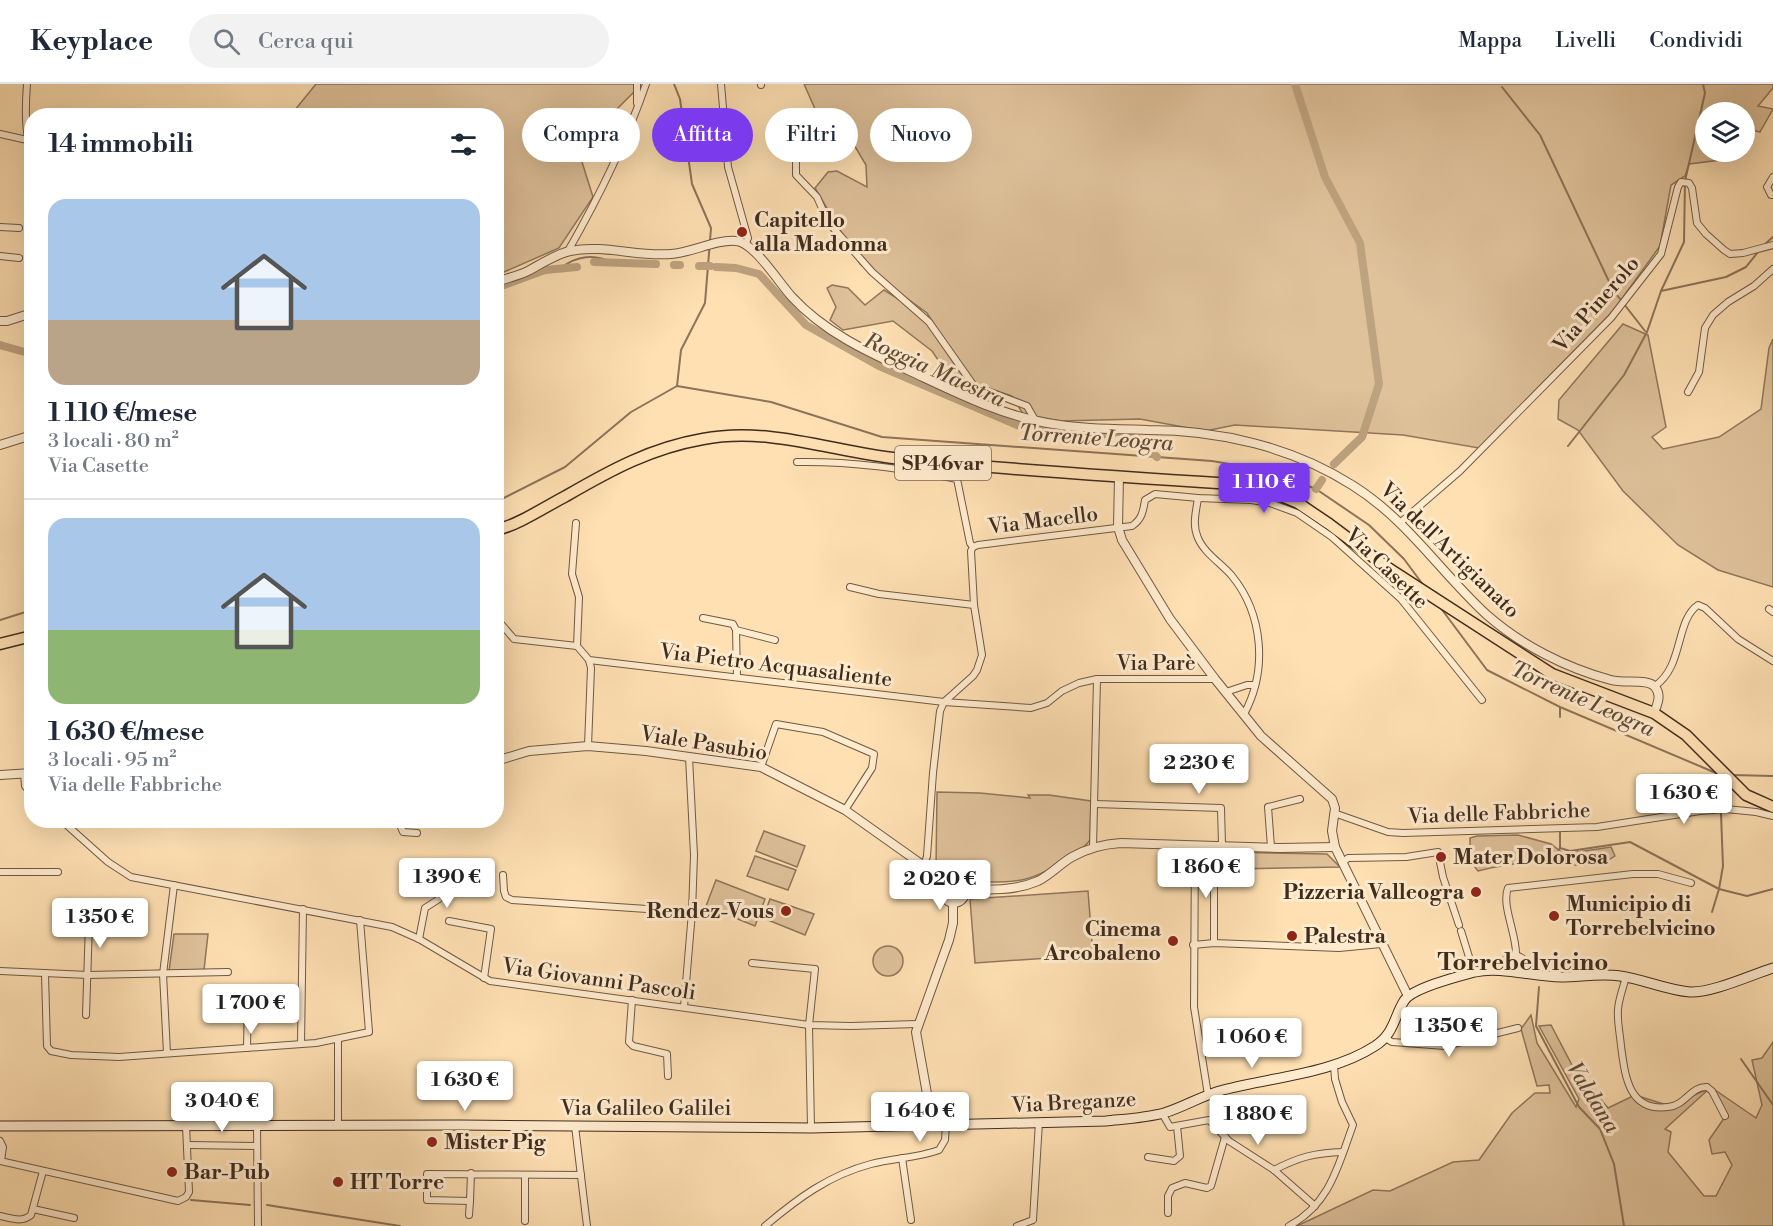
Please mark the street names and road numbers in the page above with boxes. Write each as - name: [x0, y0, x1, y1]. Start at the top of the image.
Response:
- street label: Via Pinerolo: [1547, 251, 1646, 359]
- road number: SP46var: [895, 446, 991, 480]
- street label: Via dell'Artigianato: [1373, 477, 1525, 624]
- street label: Via Macello: [986, 501, 1099, 541]
- street label: Via Casette: [1338, 522, 1433, 615]
- street label: Via Pietro Acquasaliente: [657, 639, 894, 693]
- street label: Via Parè: [1115, 651, 1196, 677]
- street label: Viale Pasubio: [637, 721, 769, 767]
- street label: Via delle Fabbriche: [1406, 798, 1591, 830]
- street label: Via Giovanni Pascoli: [499, 953, 697, 1006]
- street label: Via Breganze: [1010, 1087, 1137, 1119]
- street label: Via Galileo Galilei: [560, 1096, 732, 1122]

